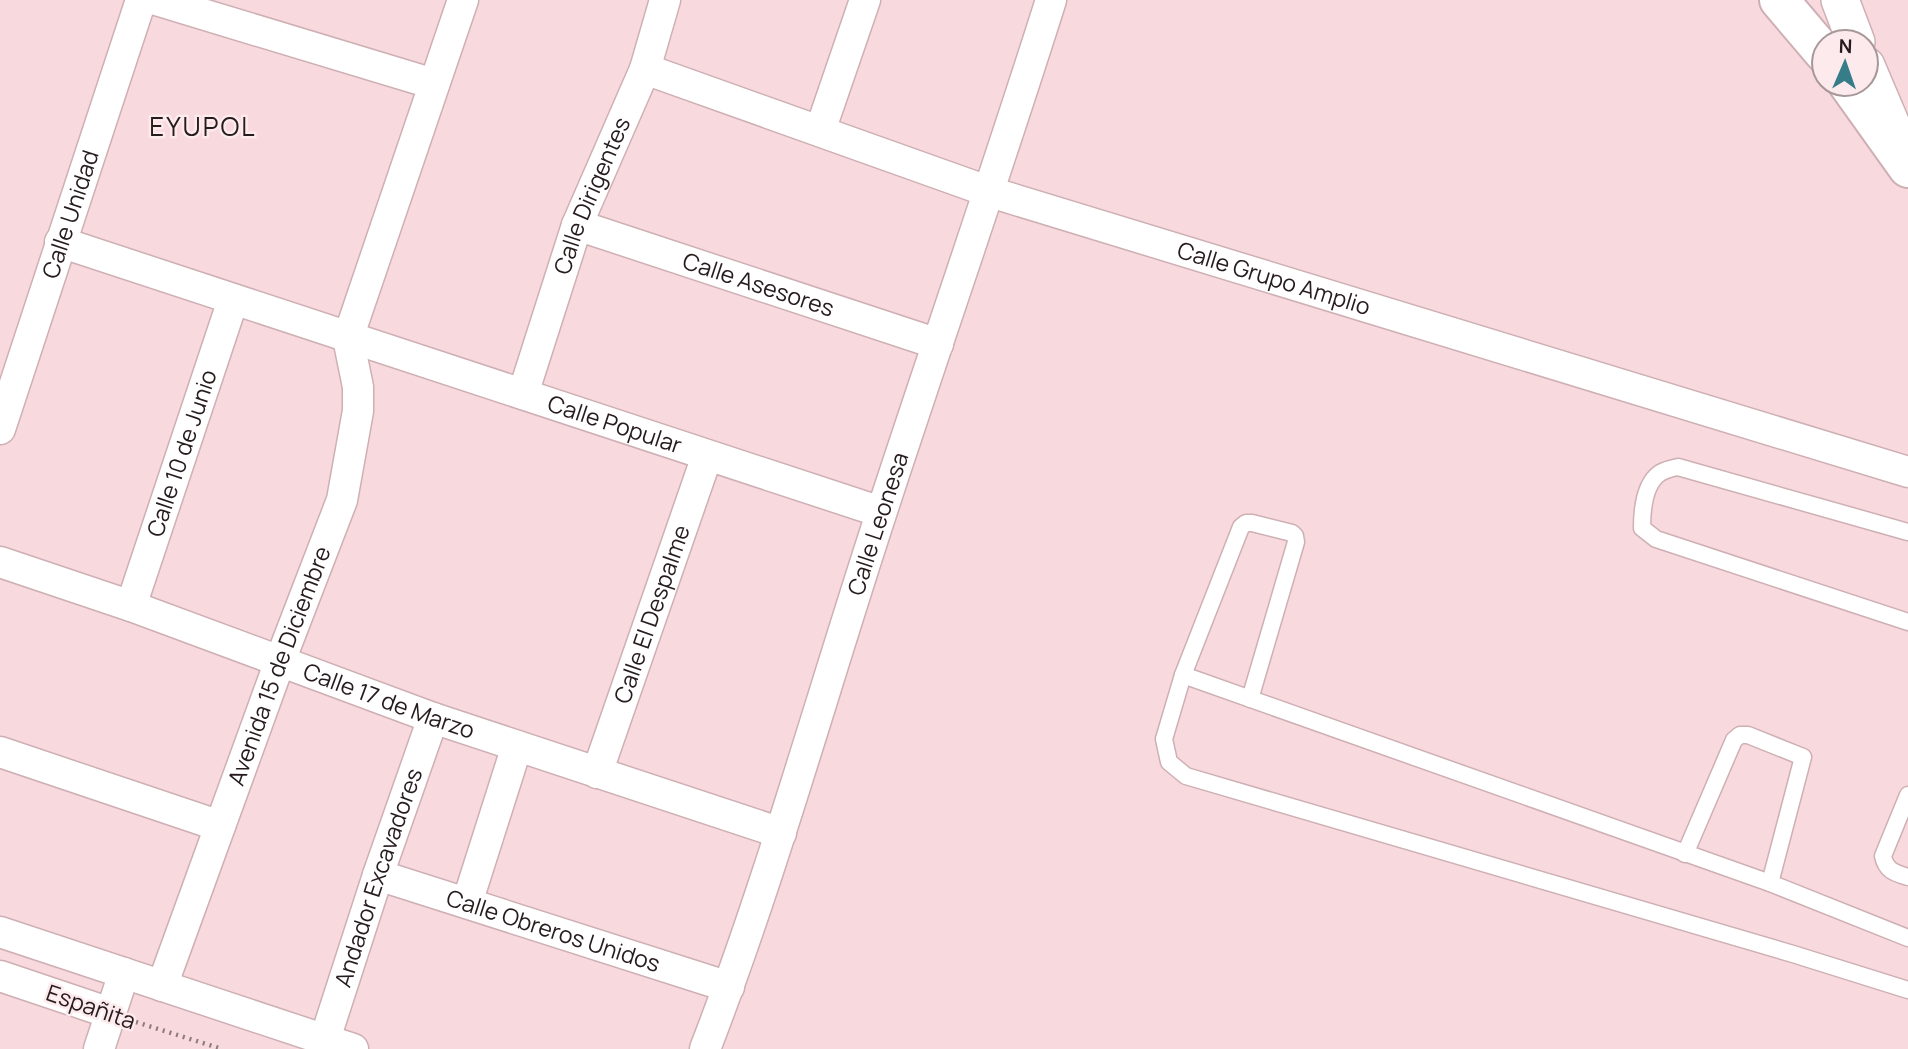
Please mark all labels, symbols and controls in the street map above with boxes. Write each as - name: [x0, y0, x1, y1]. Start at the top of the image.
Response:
- north arrow: [1810, 28, 1880, 98]
- text: N: [1838, 33, 1853, 59]
- district label: EYUPOL: [149, 108, 257, 144]
- street label: Calle Dirigentes: [545, 112, 637, 278]
- street label: Calle Unidad: [34, 146, 106, 282]
- street label: Calle Grupo Amplio: [1174, 233, 1375, 322]
- street label: Calle Asesores: [679, 244, 838, 324]
- street label: Calle 10 de Junio: [138, 365, 224, 541]
- street label: Calle Popular: [544, 387, 686, 460]
- street label: Calle Leonesa: [839, 448, 915, 599]
- street label: Calle El Despalme: [605, 520, 697, 707]
- street label: Avenida 15 de Diciembre: [219, 541, 338, 790]
- street label: Calle 17 de Marzo: [299, 654, 479, 746]
- street label: Andador Excavadores: [326, 763, 429, 991]
- street label: Calle Obreros Unidos: [443, 881, 664, 979]
- street label: Españita: [42, 976, 140, 1036]

